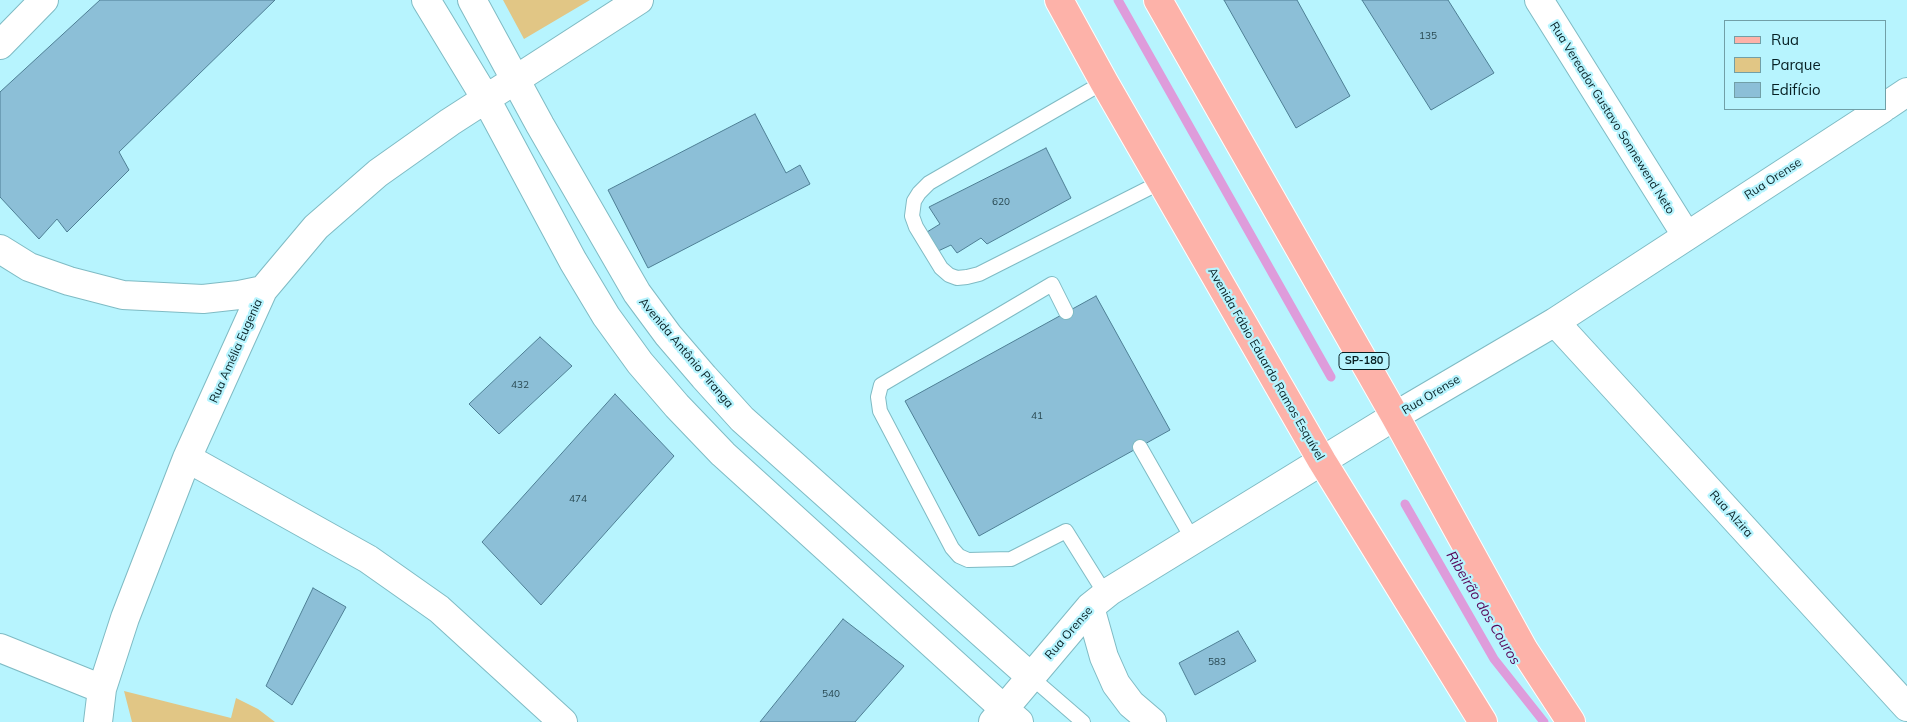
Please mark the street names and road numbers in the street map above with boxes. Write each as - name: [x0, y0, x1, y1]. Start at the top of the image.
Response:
- street label: Rua Vereador Gustavo Sonnewend Neto: [1547, 19, 1677, 217]
- street label: Rua Orense: [1742, 155, 1804, 203]
- street label: Avenida Fábio Eduardo Ramos Esquível: [1205, 265, 1327, 463]
- street label: Avenida Antônio Piranga: [636, 295, 736, 411]
- street label: Rua Amélia Eugenia: [207, 297, 265, 405]
- road number: SP-180: [1339, 352, 1389, 370]
- street label: Rua Orense: [1399, 372, 1463, 418]
- street label: Rua Alzira: [1706, 488, 1756, 540]
- street label: Rua Orense: [1042, 604, 1096, 662]

